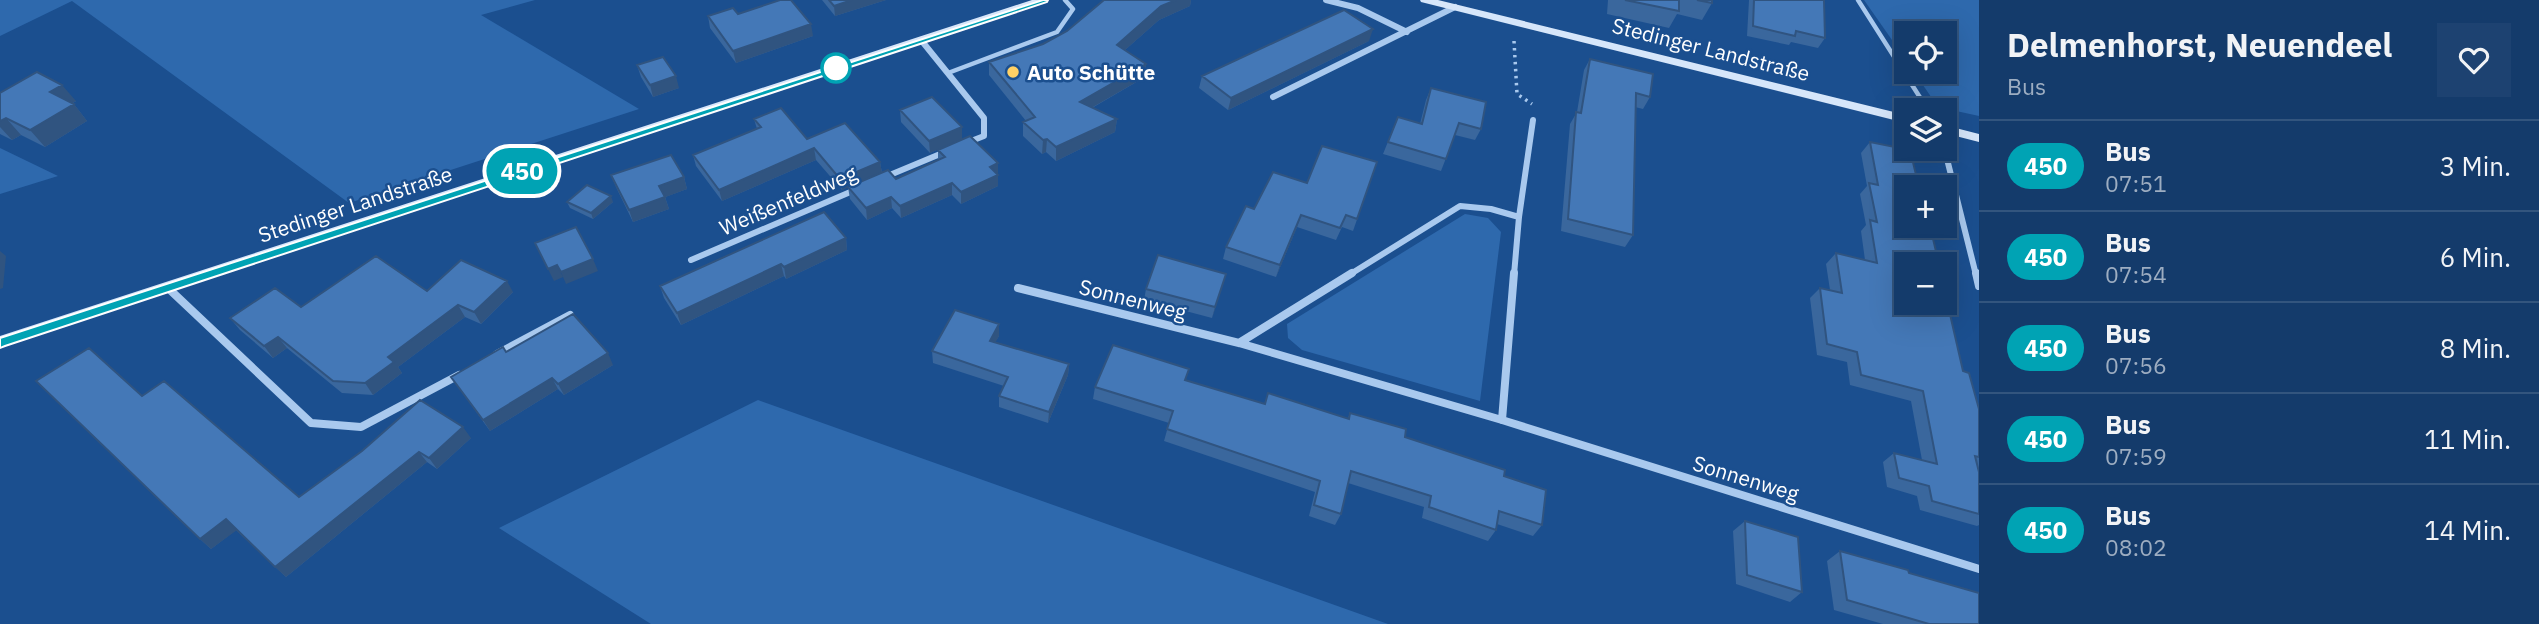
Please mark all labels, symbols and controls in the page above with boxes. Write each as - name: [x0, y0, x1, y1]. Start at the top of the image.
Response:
- street label: Stedinger Landstraße: [1609, 11, 1813, 87]
- map controls: [1894, 21, 1957, 315]
- button: locate: [1894, 21, 1957, 84]
- text: Delmenhorst, Neuendeel: [2007, 23, 2392, 66]
- button: heart: [2437, 23, 2511, 97]
- unlabelled marker: [821, 53, 851, 83]
- place label: Auto Schütte: [1027, 58, 1156, 86]
- marker: Auto Schütte: [1005, 64, 1021, 80]
- text: Bus: [2007, 71, 2046, 101]
- button: layers: [1894, 98, 1957, 161]
- text: Bus: [2105, 134, 2151, 168]
- line badge: 450: [482, 148, 562, 194]
- text: 3 Min.: [2440, 149, 2511, 183]
- text: 450: [2024, 150, 2067, 182]
- text: 450: [500, 155, 544, 187]
- street label: Weißenfeldweg: [715, 158, 861, 242]
- street label: Stedinger Landstraße: [254, 159, 456, 249]
- text: 07:51: [2105, 168, 2167, 198]
- button: +: [1894, 175, 1957, 238]
- text: Bus: [2105, 225, 2151, 259]
- text: 6 Min.: [2440, 240, 2511, 274]
- text: 450: [2024, 241, 2067, 273]
- button: −: [1894, 252, 1957, 315]
- text: 07:54: [2105, 259, 2167, 289]
- street label: Sonnenweg: [1076, 272, 1190, 326]
- text: Bus: [2105, 316, 2151, 350]
- text: 8 Min.: [2440, 331, 2511, 365]
- text: 450: [2024, 332, 2067, 364]
- text: 07:56: [2105, 350, 2167, 380]
- text: Bus: [2105, 407, 2151, 441]
- text: 11 Min.: [2424, 422, 2511, 456]
- text: 450: [2024, 423, 2067, 455]
- text: 07:59: [2105, 441, 2167, 471]
- street label: Sonnenweg: [1689, 449, 1803, 507]
- text: Bus: [2105, 498, 2151, 532]
- text: 14 Min.: [2424, 513, 2511, 547]
- text: 450: [2024, 514, 2067, 546]
- text: 08:02: [2105, 532, 2167, 562]

